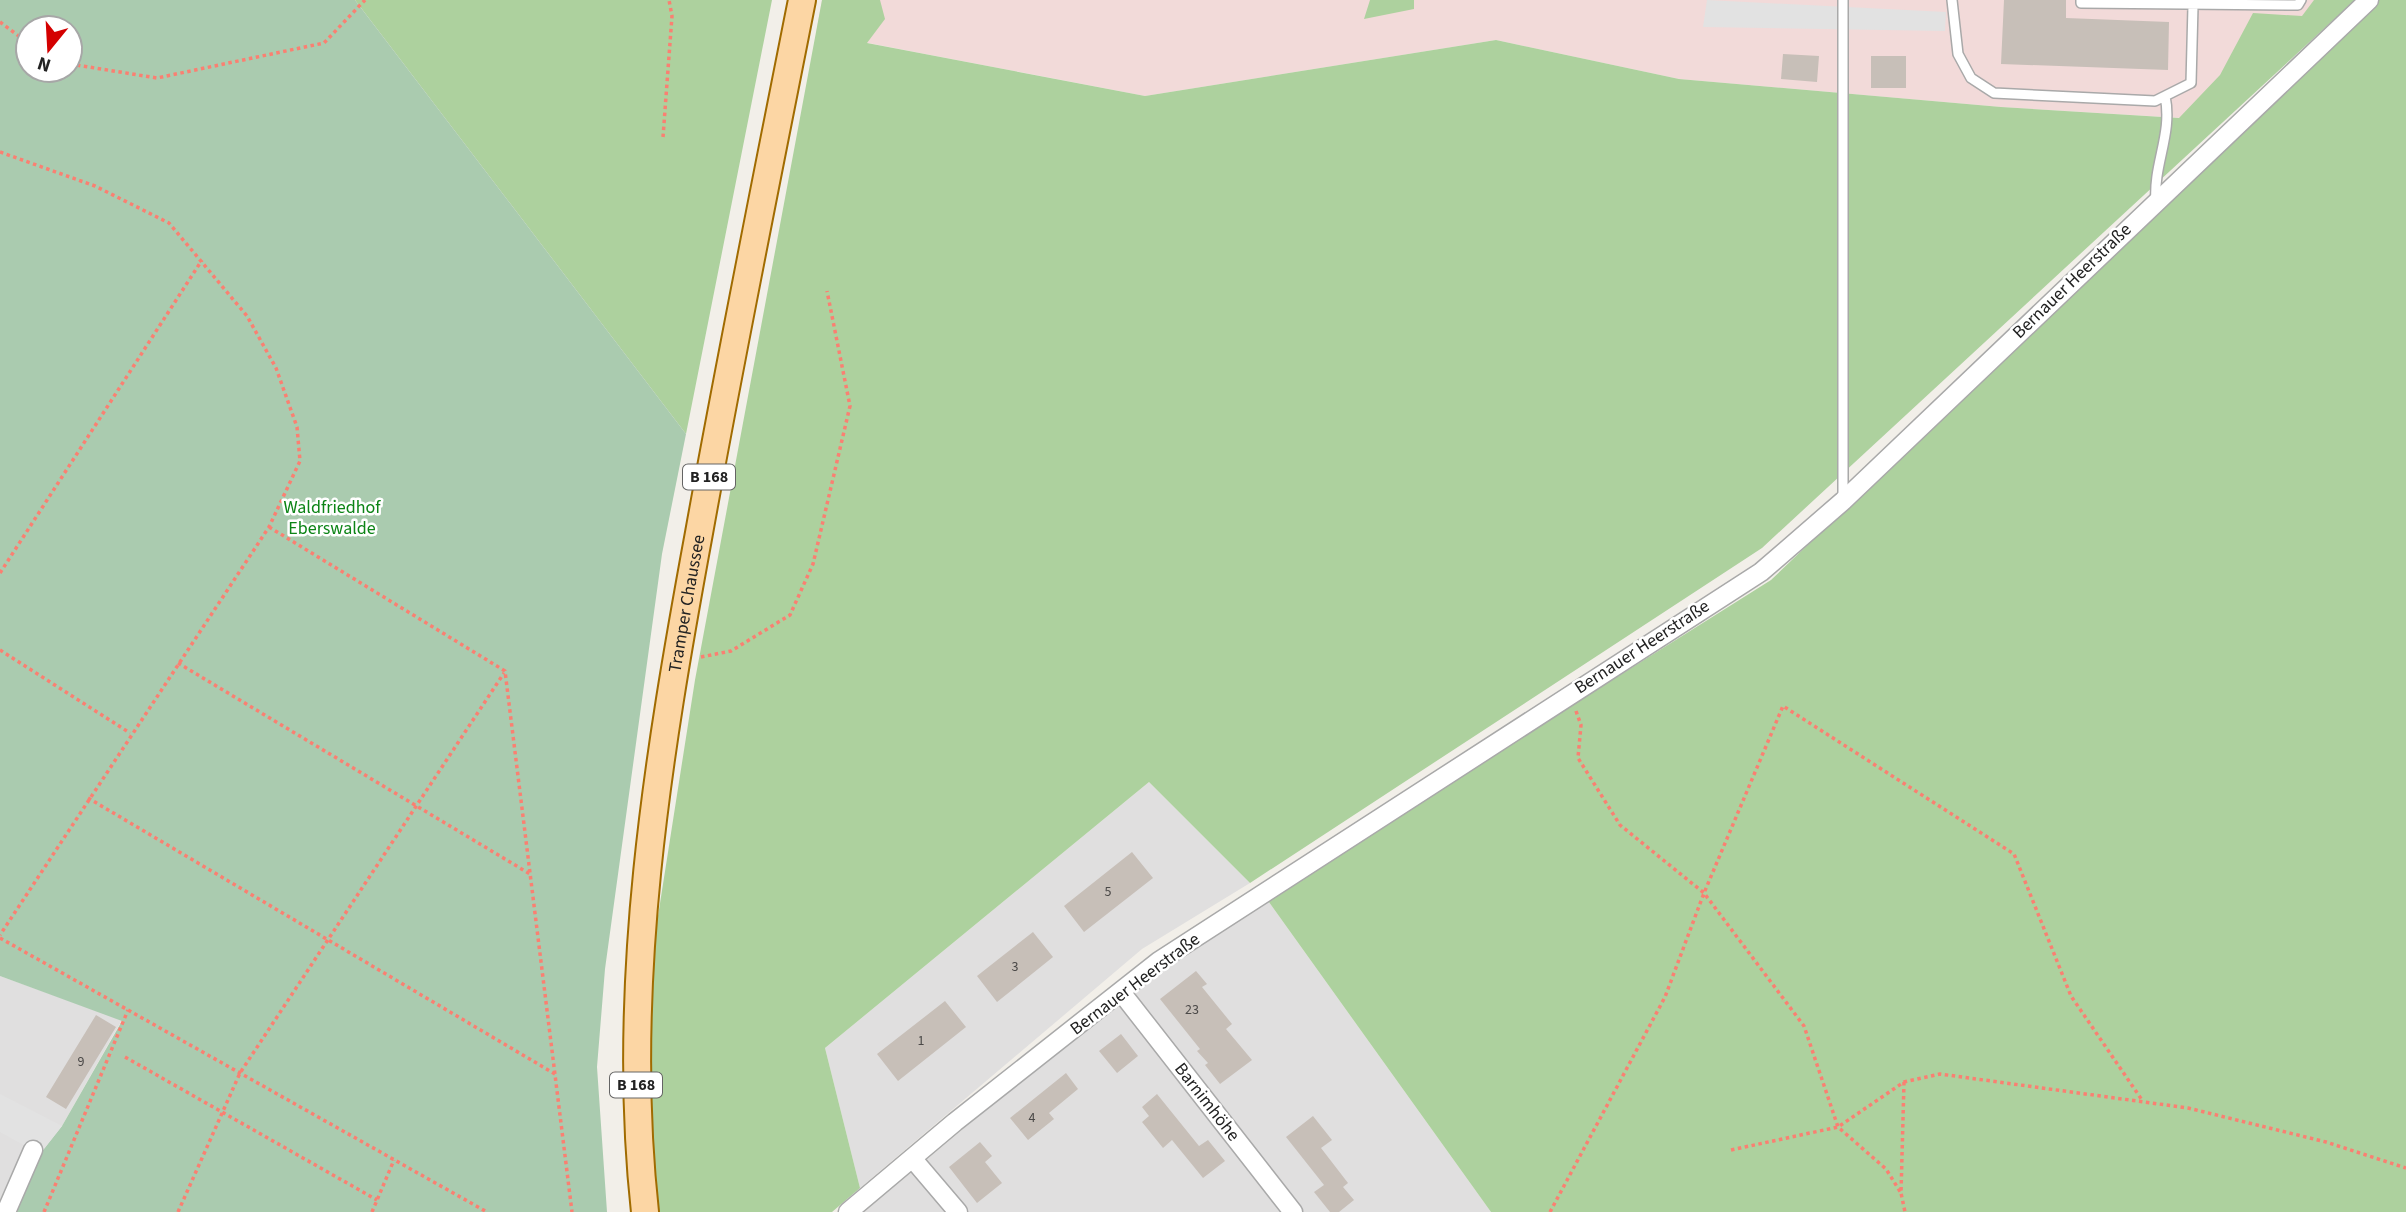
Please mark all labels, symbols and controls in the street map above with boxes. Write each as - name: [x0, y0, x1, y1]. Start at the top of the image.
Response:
- north arrow: [14, 14, 84, 84]
- text: N: [34, 49, 54, 79]
- street label: Bernauer Heerstraße: [2007, 218, 2137, 344]
- road number: B 168: [683, 464, 735, 490]
- park label: Waldfriedhof Eberswalde: [283, 495, 381, 541]
- street label: Tramper Chaussee: [662, 533, 711, 674]
- street label: Bernauer Heerstraße: [1570, 594, 1714, 700]
- house number: 5: [1105, 882, 1112, 902]
- street label: Bernauer Heerstraße: [1065, 927, 1205, 1041]
- house number: 3: [1012, 957, 1019, 977]
- house number: 23: [1185, 1000, 1199, 1020]
- house number: 1: [918, 1031, 925, 1051]
- house number: 9: [78, 1052, 85, 1072]
- street label: Barnimhöhe: [1168, 1058, 1246, 1147]
- road number: B 168: [610, 1072, 662, 1098]
- house number: 4: [1029, 1108, 1036, 1128]

